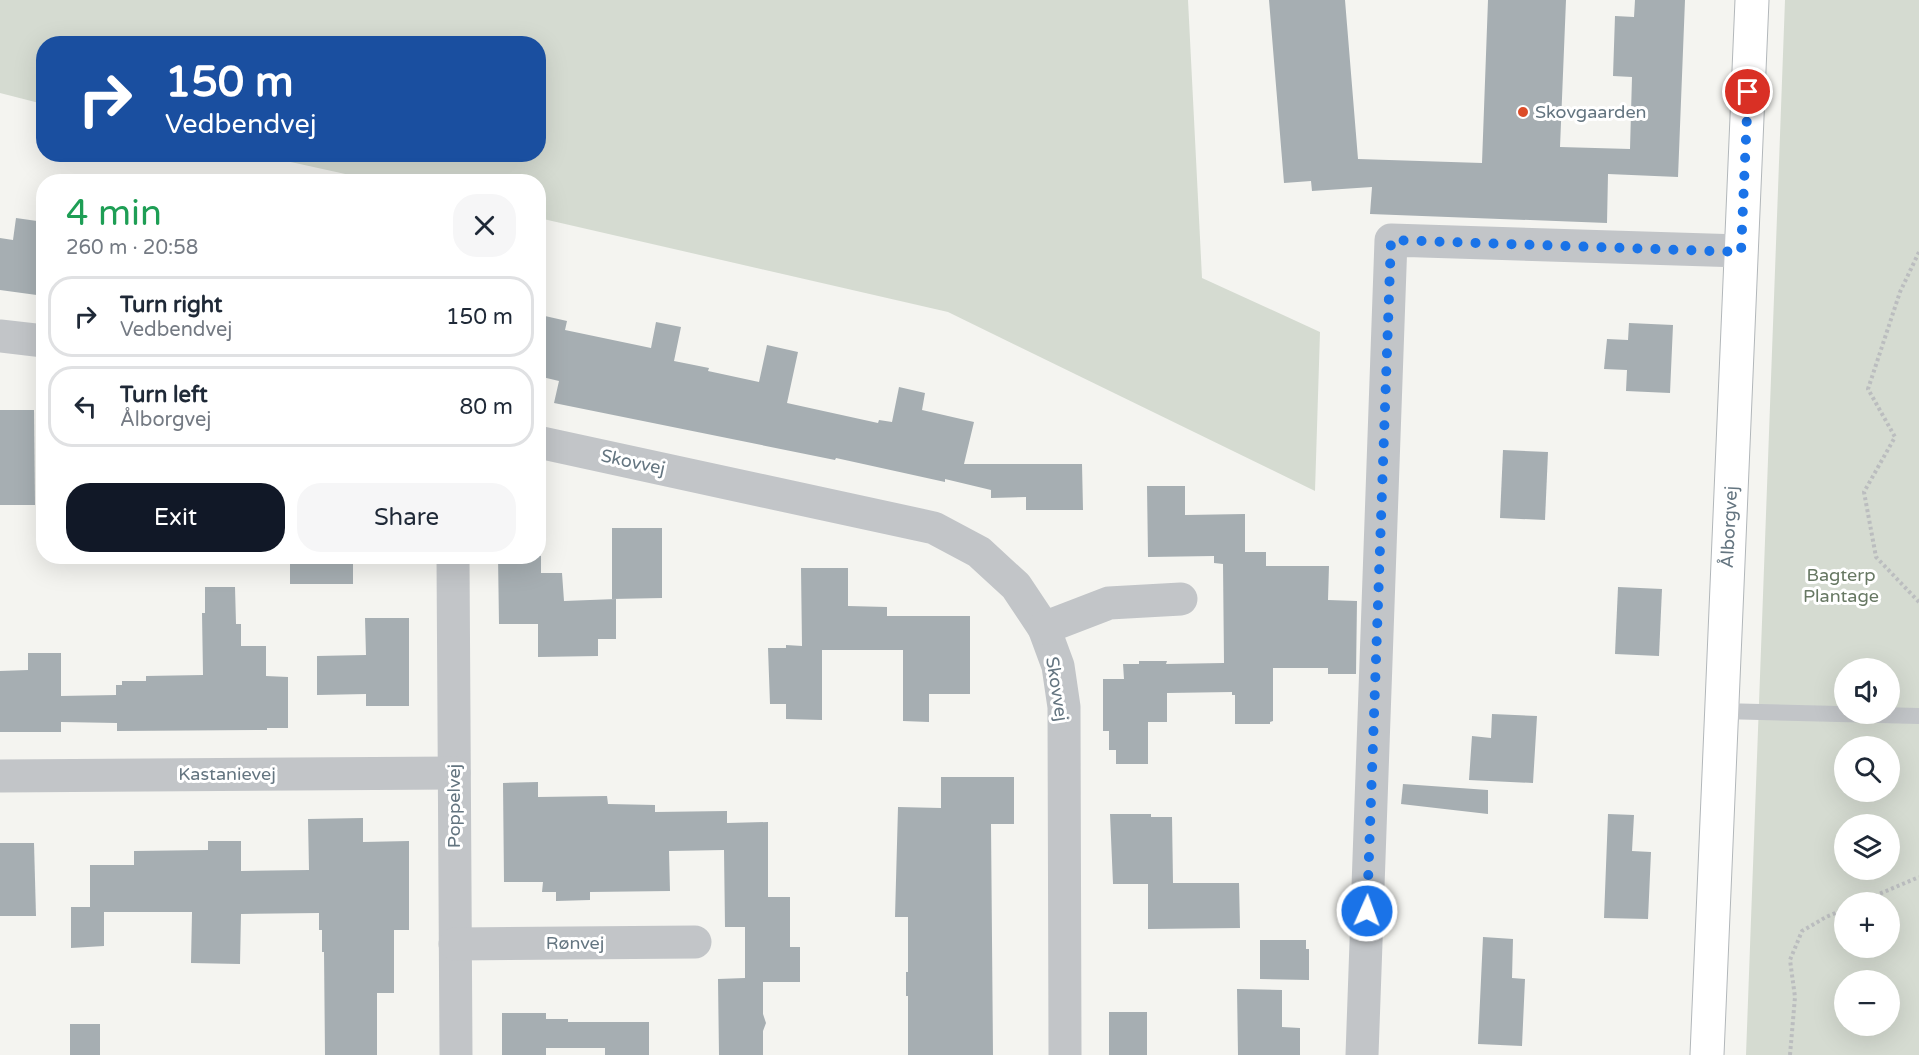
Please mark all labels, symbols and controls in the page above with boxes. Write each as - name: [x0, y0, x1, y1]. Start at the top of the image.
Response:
- text: 150 m: [165, 57, 294, 108]
- icon: right: [66, 60, 144, 138]
- pin: [1722, 66, 1773, 117]
- icon: arrive: [1731, 75, 1764, 108]
- place label: Skovgaarden: [1535, 101, 1647, 123]
- marker: Skovgaarden: [1516, 105, 1530, 119]
- text: Vedbendvej: [165, 108, 317, 141]
- text: 4 min: [66, 192, 162, 235]
- button: close: [453, 194, 516, 257]
- text: 260 m · 20:58: [66, 236, 198, 260]
- text: Turn right: [120, 292, 222, 318]
- icon: right: [69, 300, 102, 333]
- text: 150 m: [446, 304, 513, 330]
- text: Vedbendvej: [120, 318, 232, 342]
- text: Turn left: [120, 382, 208, 408]
- icon: left: [69, 390, 102, 423]
- text: 80 m: [459, 394, 513, 420]
- text: Ålborgvej: [120, 408, 211, 432]
- street label: Skovvej: [599, 444, 667, 480]
- button: Exit: [66, 483, 285, 552]
- button: Share: [297, 483, 516, 552]
- street label: Ålborgvej: [1716, 485, 1742, 569]
- park label: Bagterp Plantage: [1803, 564, 1879, 607]
- street label: Skovvej: [1041, 655, 1073, 723]
- map controls: [1834, 658, 1900, 1036]
- button: sound: [1834, 658, 1900, 724]
- button: search: [1834, 736, 1900, 802]
- street label: Kastanievej: [178, 763, 276, 785]
- street label: Poppelvej: [443, 764, 465, 848]
- button: layers: [1834, 814, 1900, 880]
- position arrow: [1335, 879, 1399, 943]
- button: +: [1834, 892, 1900, 958]
- street label: Rønvej: [546, 932, 604, 954]
- button: −: [1834, 970, 1900, 1036]

